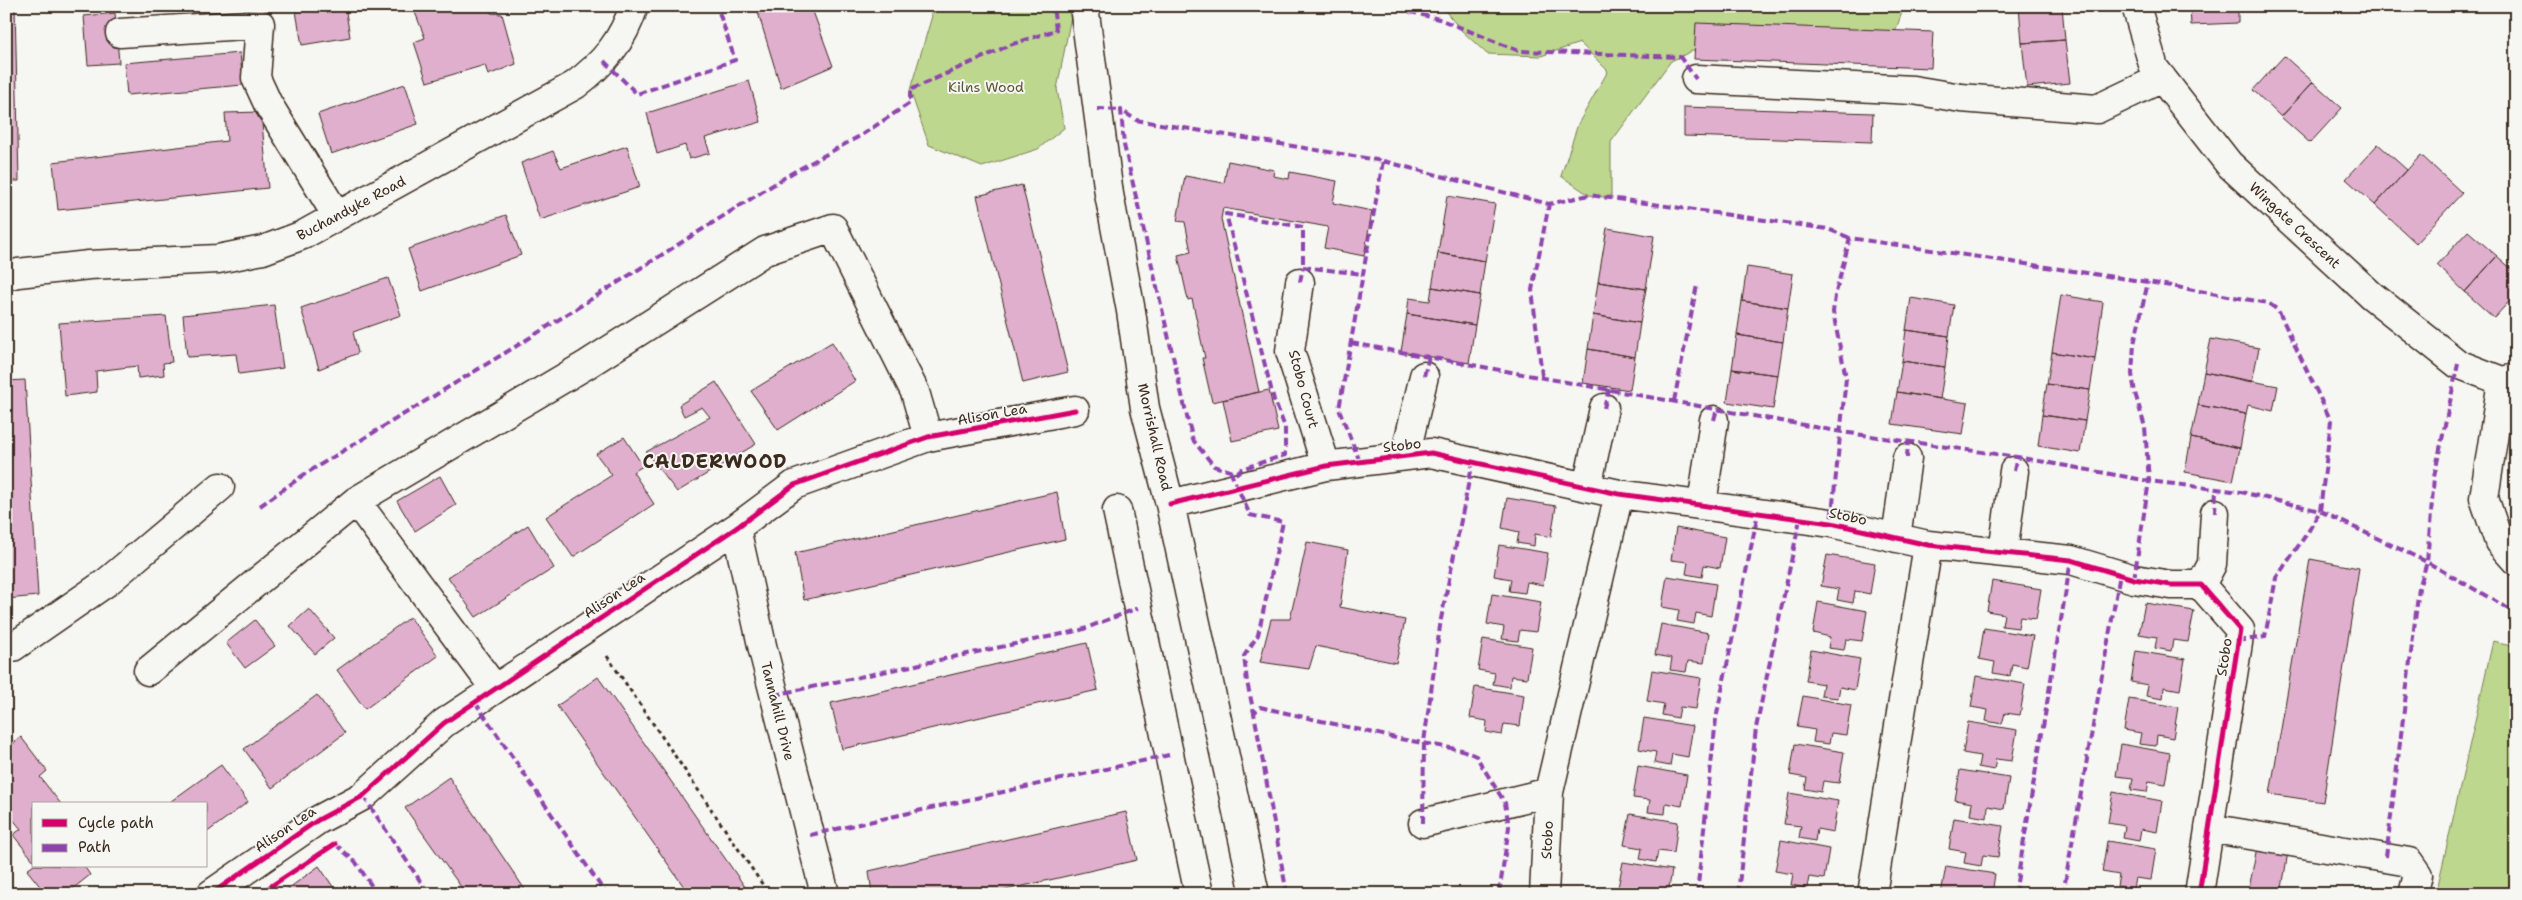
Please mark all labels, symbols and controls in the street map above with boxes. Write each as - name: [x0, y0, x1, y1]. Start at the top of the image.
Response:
- park label: Kilns Wood: [948, 78, 1024, 96]
- street label: Buchandyke Road: [293, 172, 409, 244]
- street label: Wingate Crescent: [2245, 178, 2345, 272]
- street label: Stobo Court: [1285, 348, 1323, 430]
- street label: Morrishall Road: [1134, 381, 1176, 493]
- street label: Alison Lea: [956, 399, 1028, 429]
- street label: Stobo: [1382, 434, 1422, 456]
- district label: CALDERWOOD: [642, 449, 788, 474]
- street label: Stobo: [1827, 503, 1869, 529]
- street label: Alison Lea: [580, 568, 648, 622]
- street label: Stobo: [2212, 637, 2236, 677]
- street label: Tannahill Drive: [757, 660, 799, 762]
- legend: [32, 802, 208, 868]
- street label: Alison Lea: [251, 802, 319, 856]
- text: Cycle path: [78, 813, 154, 833]
- street label: Stobo: [1537, 820, 1557, 860]
- text: Path: [78, 837, 111, 857]

